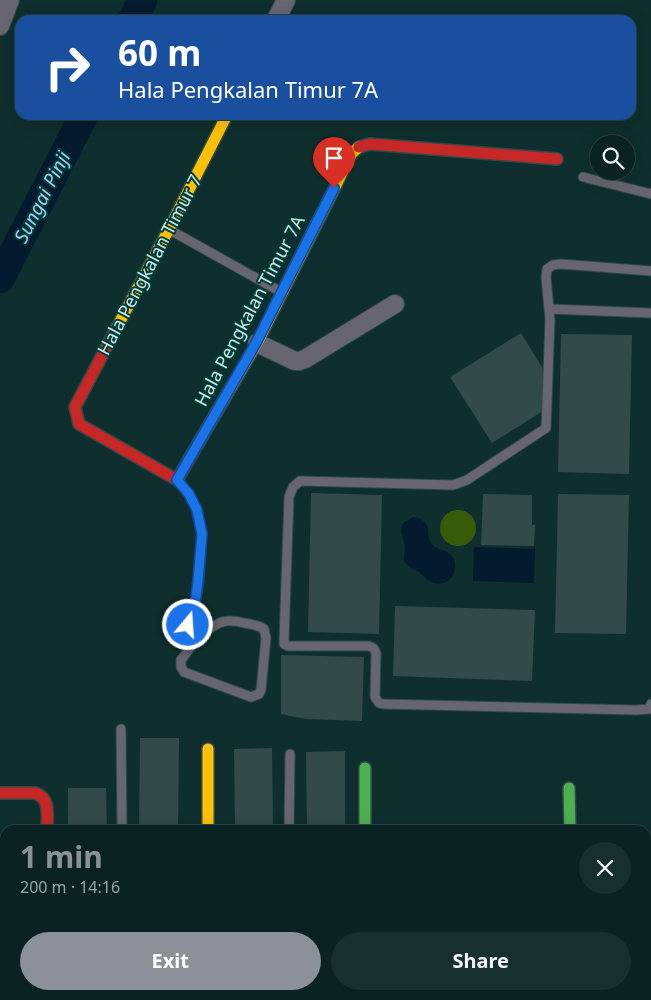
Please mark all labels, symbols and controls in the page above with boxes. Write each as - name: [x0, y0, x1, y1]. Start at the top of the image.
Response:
- text: 60 m: [118, 29, 201, 76]
- icon: right: [35, 35, 100, 100]
- text: Hala Pengkalan Timur 7A: [118, 74, 378, 104]
- map controls: [590, 135, 635, 180]
- button: search: [590, 135, 635, 180]
- pin: [313, 137, 355, 188]
- icon: arrive: [320, 144, 348, 172]
- water label: Sungai Pinji: [8, 146, 77, 247]
- street label: Hala Pengkalan Timur 7: [91, 170, 207, 359]
- street label: Hala Pengkalan Timur 7A: [189, 210, 310, 410]
- position arrow: [161, 598, 213, 650]
- text: 1 min: [20, 836, 103, 877]
- button: close: [579, 842, 631, 894]
- text: 200 m · 14:16: [20, 876, 120, 898]
- button: Exit: [20, 932, 321, 990]
- button: Share: [331, 932, 631, 990]

